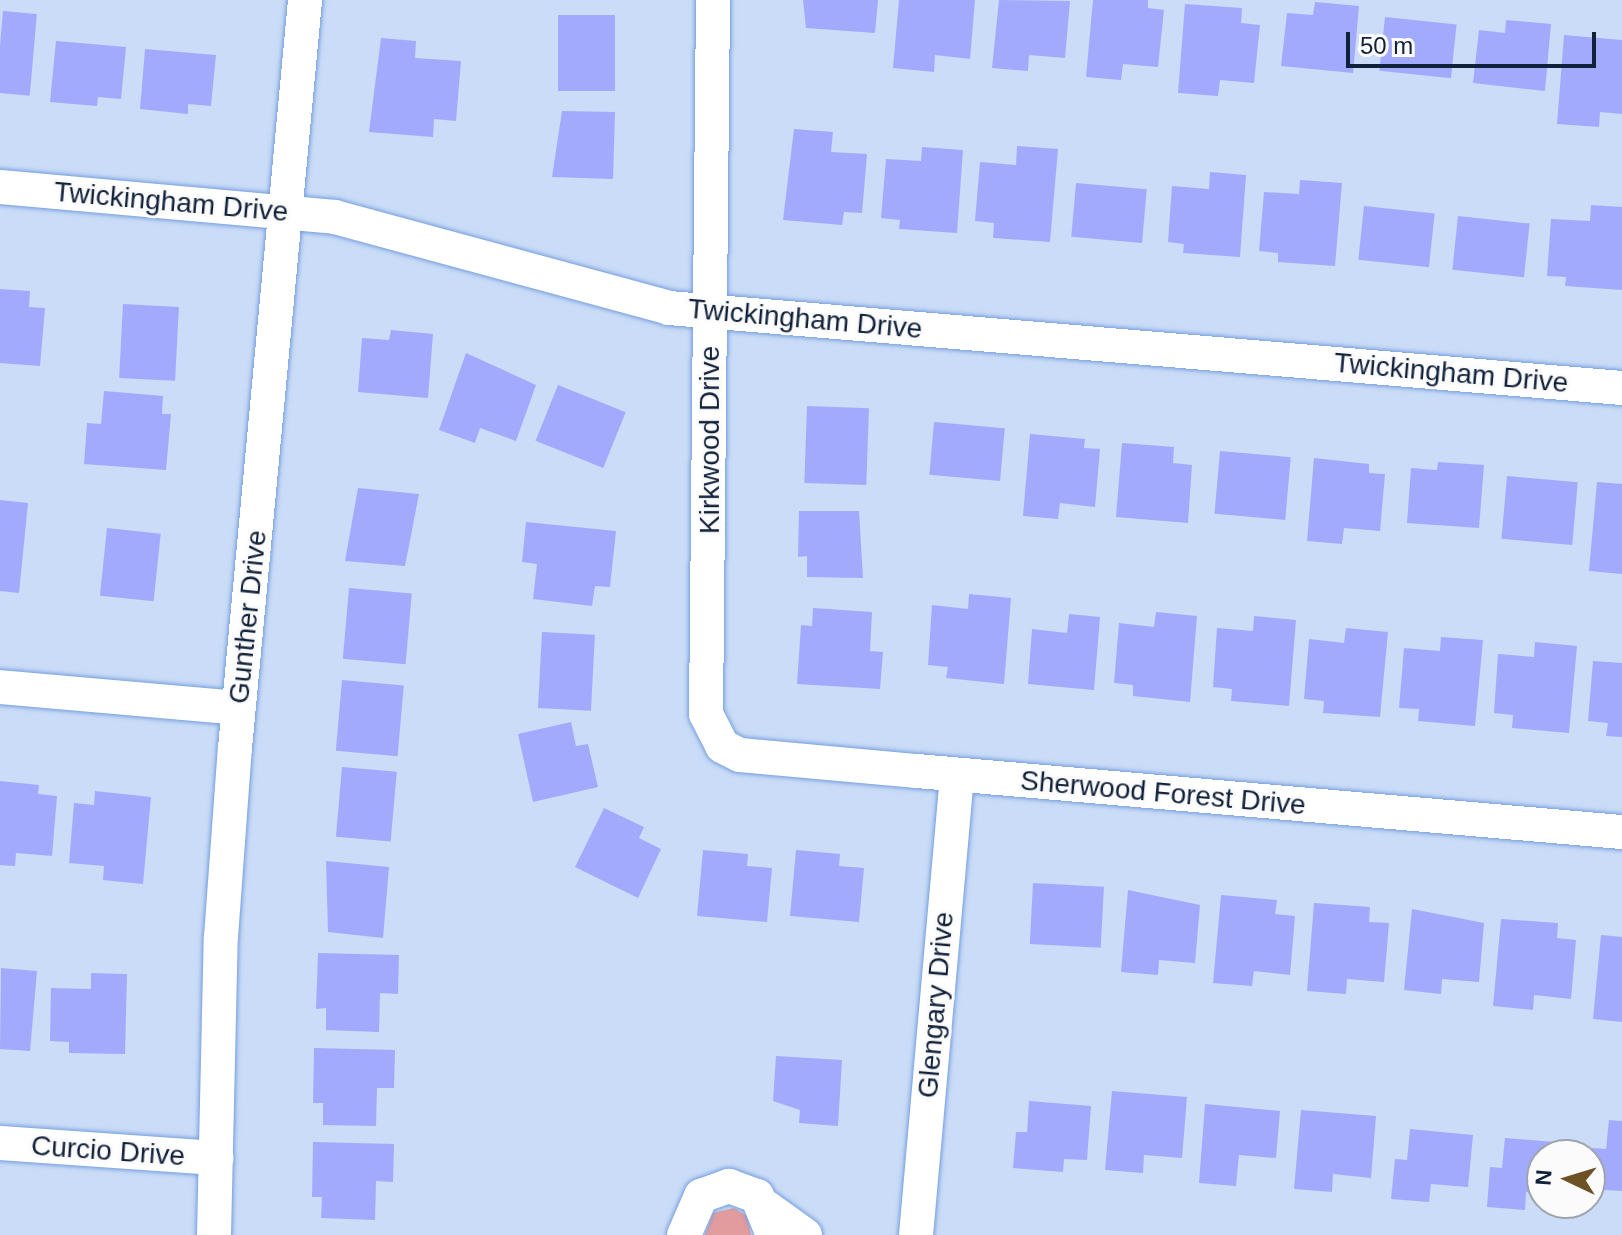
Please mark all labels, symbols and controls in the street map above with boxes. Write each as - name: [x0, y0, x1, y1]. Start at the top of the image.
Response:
- scale bar: [1350, 16, 1600, 66]
- text: 50 m: [1360, 32, 1413, 59]
- street label: Twickingham Drive: [53, 175, 289, 229]
- street label: Twickingham Drive: [687, 292, 923, 346]
- street label: Kirkwood Drive: [693, 346, 727, 534]
- street label: Twickingham Drive: [1333, 346, 1569, 400]
- street label: Gunther Drive: [222, 529, 274, 705]
- street label: Sherwood Forest Drive: [1019, 764, 1307, 822]
- street label: Glengary Drive: [911, 911, 961, 1099]
- street label: Curcio Drive: [30, 1129, 186, 1173]
- north arrow: [1526, 1139, 1606, 1219]
- text: N: [1531, 1169, 1557, 1186]

